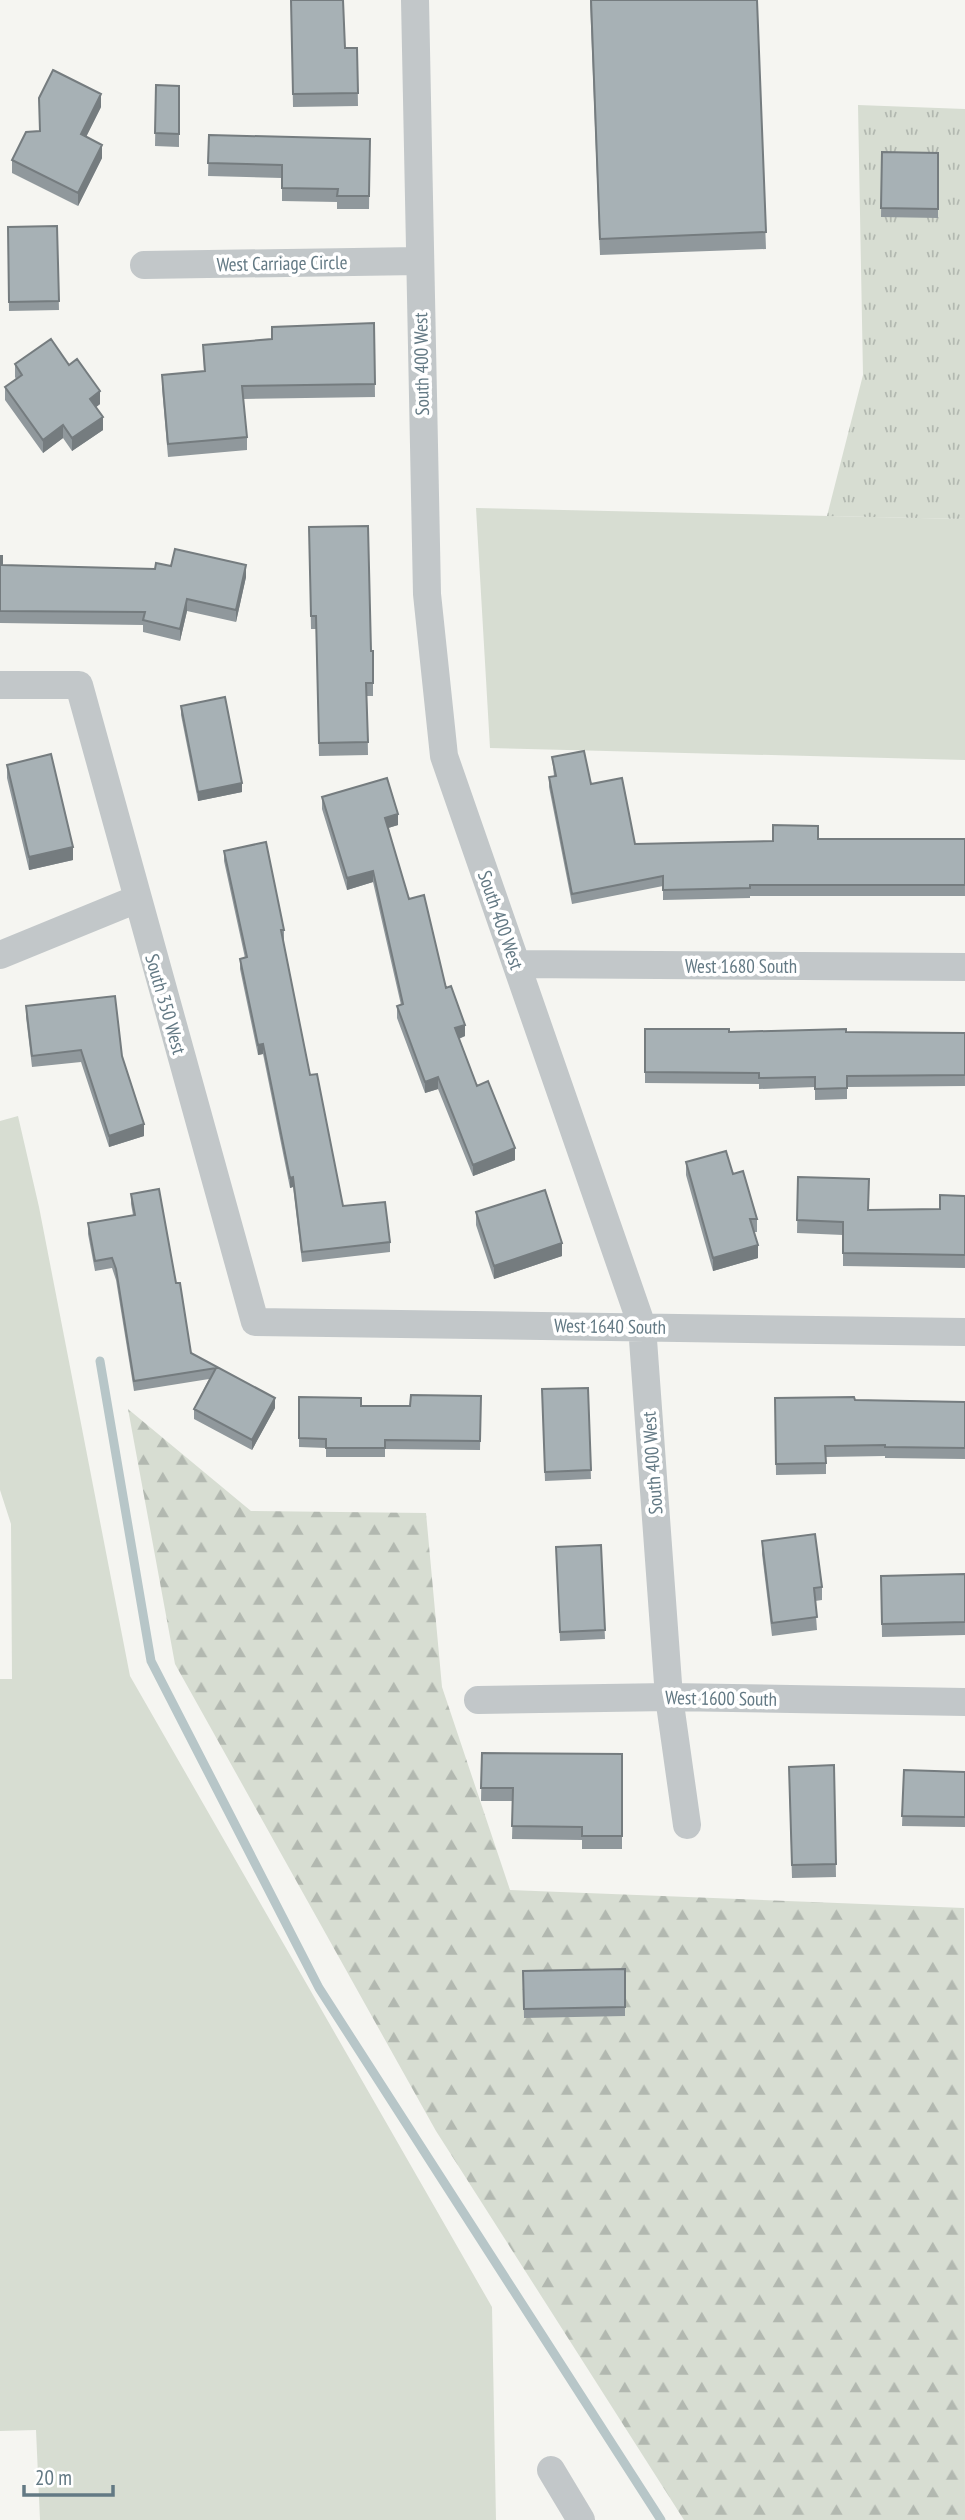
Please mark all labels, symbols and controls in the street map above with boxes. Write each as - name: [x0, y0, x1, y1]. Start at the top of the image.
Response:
- street label: West Carriage Circle: [216, 250, 348, 276]
- street label: South 400 West: [408, 311, 434, 416]
- street label: South 400 West: [473, 867, 529, 973]
- street label: South 350 West: [140, 951, 192, 1058]
- street label: West 1680 South: [685, 954, 797, 978]
- street label: West 1640 South: [554, 1313, 666, 1339]
- street label: South 400 West: [636, 1410, 668, 1515]
- street label: West 1600 South: [665, 1685, 777, 1711]
- scale bar: [24, 2454, 114, 2498]
- text: 20 m: [35, 2464, 72, 2491]

